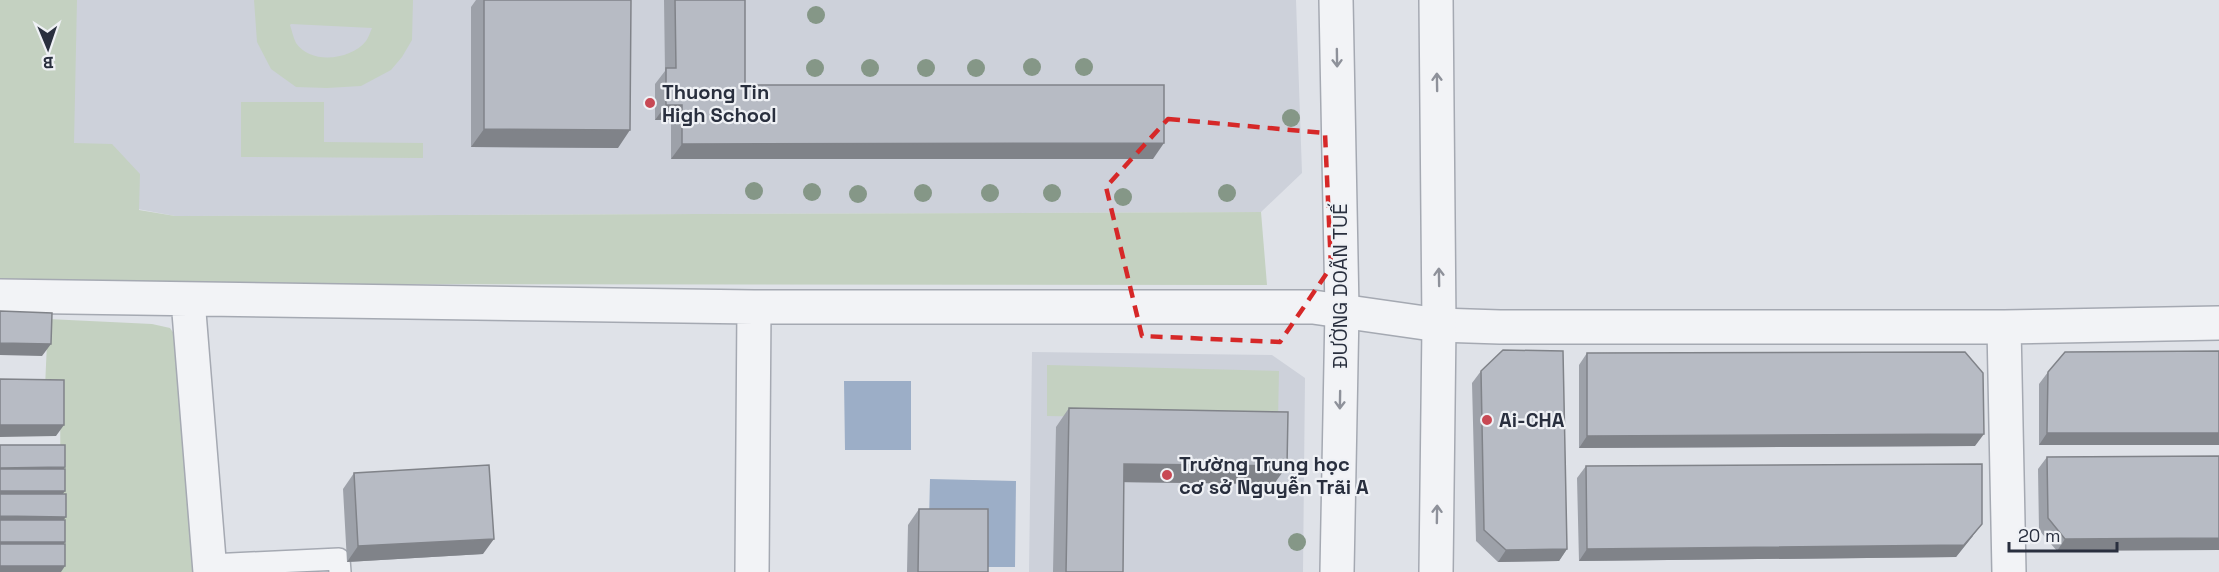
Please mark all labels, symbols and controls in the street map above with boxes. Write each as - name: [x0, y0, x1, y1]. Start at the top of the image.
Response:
- north arrow: [18, 18, 78, 78]
- one-way arrow: [1332, 48, 1343, 68]
- text: B: [43, 52, 54, 73]
- one-way arrow: [1431, 72, 1443, 92]
- place label: Thuong Tin High School: [662, 79, 777, 128]
- marker: Thuong Tin High School: [643, 96, 657, 110]
- street label: ĐƯỜNG DOÃN TUẾ: [1327, 203, 1353, 369]
- one-way arrow: [1433, 267, 1445, 287]
- one-way arrow: [1334, 390, 1346, 410]
- place label: Ai-CHA: [1499, 407, 1565, 433]
- marker: Ai-CHA: [1480, 413, 1494, 427]
- place label: Trường Trung học cơ sở Nguyễn Trãi A: [1179, 451, 1369, 500]
- marker: Trường Trung học cơ sở Nguyễn Trãi A: [1160, 468, 1174, 482]
- one-way arrow: [1431, 504, 1443, 524]
- scale bar: [2009, 515, 2117, 553]
- text: 20 m: [2018, 524, 2061, 547]

